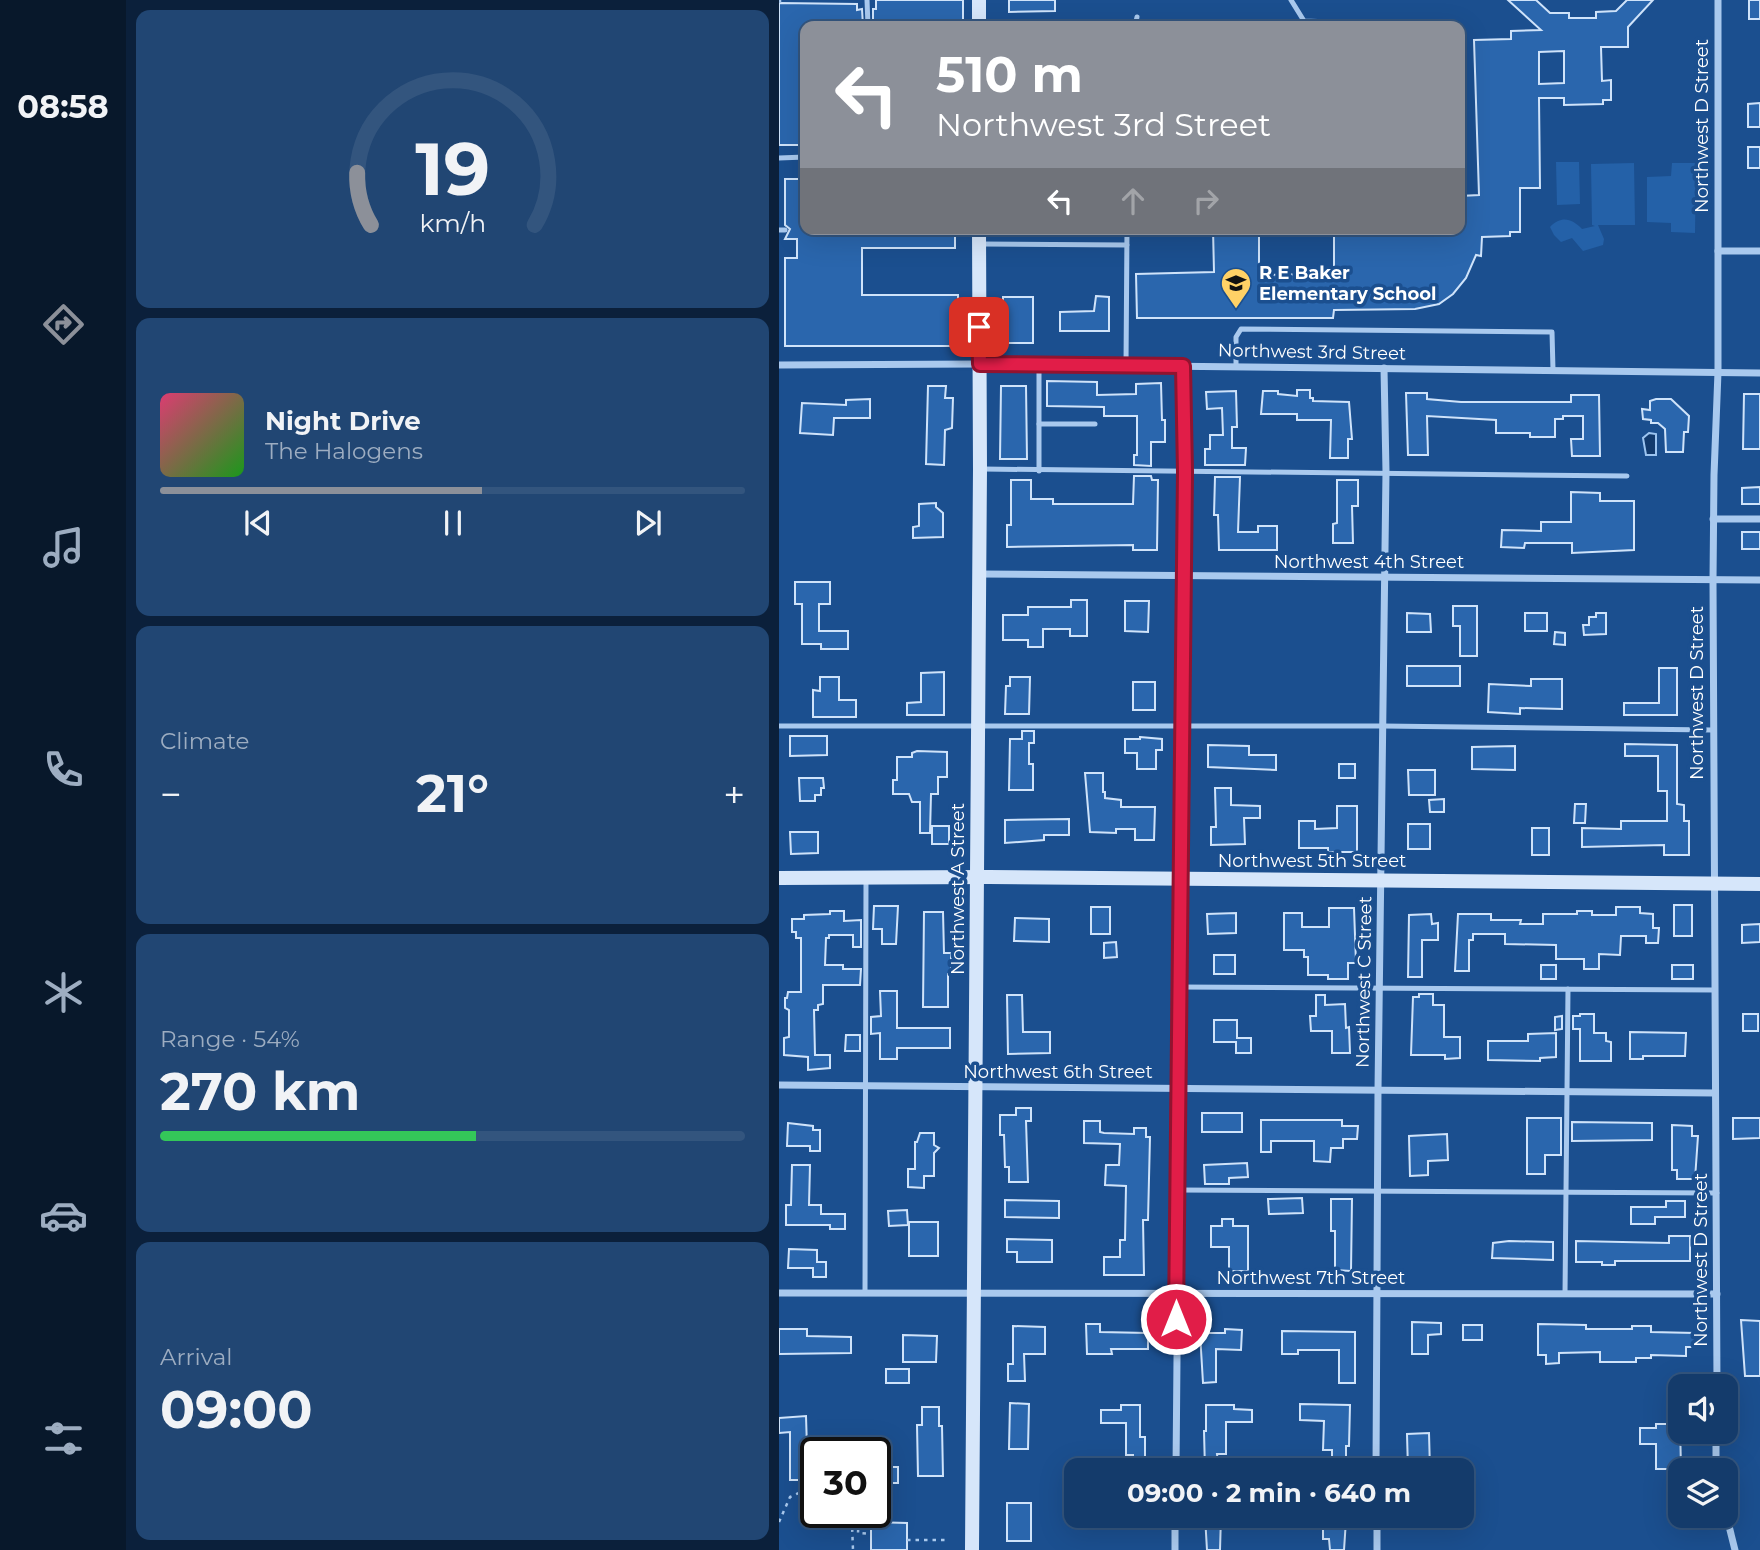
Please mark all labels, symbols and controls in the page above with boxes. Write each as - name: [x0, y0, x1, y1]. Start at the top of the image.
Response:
- street label: Northwest D Street: [1691, 39, 1713, 213]
- text: 510 m: [936, 45, 1083, 104]
- icon: left: [821, 49, 912, 140]
- text: 08:58: [17, 87, 109, 126]
- text: Northwest 3rd Street: [936, 105, 1271, 144]
- text: 19: [415, 125, 490, 213]
- icon: left: [1041, 182, 1079, 220]
- icon: ahead: [1114, 182, 1152, 220]
- icon: right: [1187, 182, 1225, 220]
- text: km/h: [419, 208, 486, 238]
- place label: R E Baker Elementary School: [1259, 262, 1436, 305]
- school or university icon: R E Baker Elementary School: [1219, 266, 1253, 310]
- pin: [949, 297, 1009, 357]
- icon: directions: [39, 300, 88, 349]
- icon: arrive: [960, 308, 998, 346]
- street label: Northwest 3rd Street: [1218, 339, 1406, 365]
- text: Night Drive: [265, 405, 421, 437]
- text: The Halogens: [265, 437, 423, 465]
- icon: previous: [239, 504, 277, 542]
- icon: pause: [434, 504, 472, 542]
- icon: next: [629, 504, 667, 542]
- icon: music: [39, 523, 88, 572]
- street label: Northwest 4th Street: [1274, 551, 1464, 573]
- street label: Northwest D Street: [1686, 606, 1708, 780]
- text: Climate: [160, 727, 249, 755]
- icon: phone: [39, 745, 88, 794]
- text: 21°: [416, 762, 489, 825]
- text: −: [160, 771, 182, 818]
- text: +: [723, 771, 745, 818]
- street label: Northwest A Street: [947, 803, 969, 975]
- street label: Northwest 5th Street: [1218, 850, 1406, 872]
- street label: Northwest C Street: [1352, 896, 1376, 1068]
- icon: climate: [39, 968, 88, 1017]
- text: Range · 54%: [160, 1025, 300, 1053]
- text: 270 km: [160, 1060, 360, 1123]
- street label: Northwest 6th Street: [963, 1061, 1153, 1083]
- street label: Northwest D Street: [1690, 1173, 1712, 1347]
- icon: car: [39, 1191, 88, 1240]
- street label: Northwest 7th Street: [1217, 1267, 1405, 1289]
- position arrow: [1139, 1282, 1213, 1356]
- text: Arrival: [160, 1343, 233, 1371]
- map controls: [1668, 1374, 1738, 1528]
- button: sound: [1668, 1374, 1738, 1444]
- text: 09:00: [160, 1378, 313, 1441]
- icon: filters: [39, 1414, 88, 1463]
- speed limit sign: 30: [800, 1437, 891, 1528]
- button: layers: [1668, 1458, 1738, 1528]
- text: 09:00 · 2 min · 640 m: [1127, 1477, 1411, 1509]

